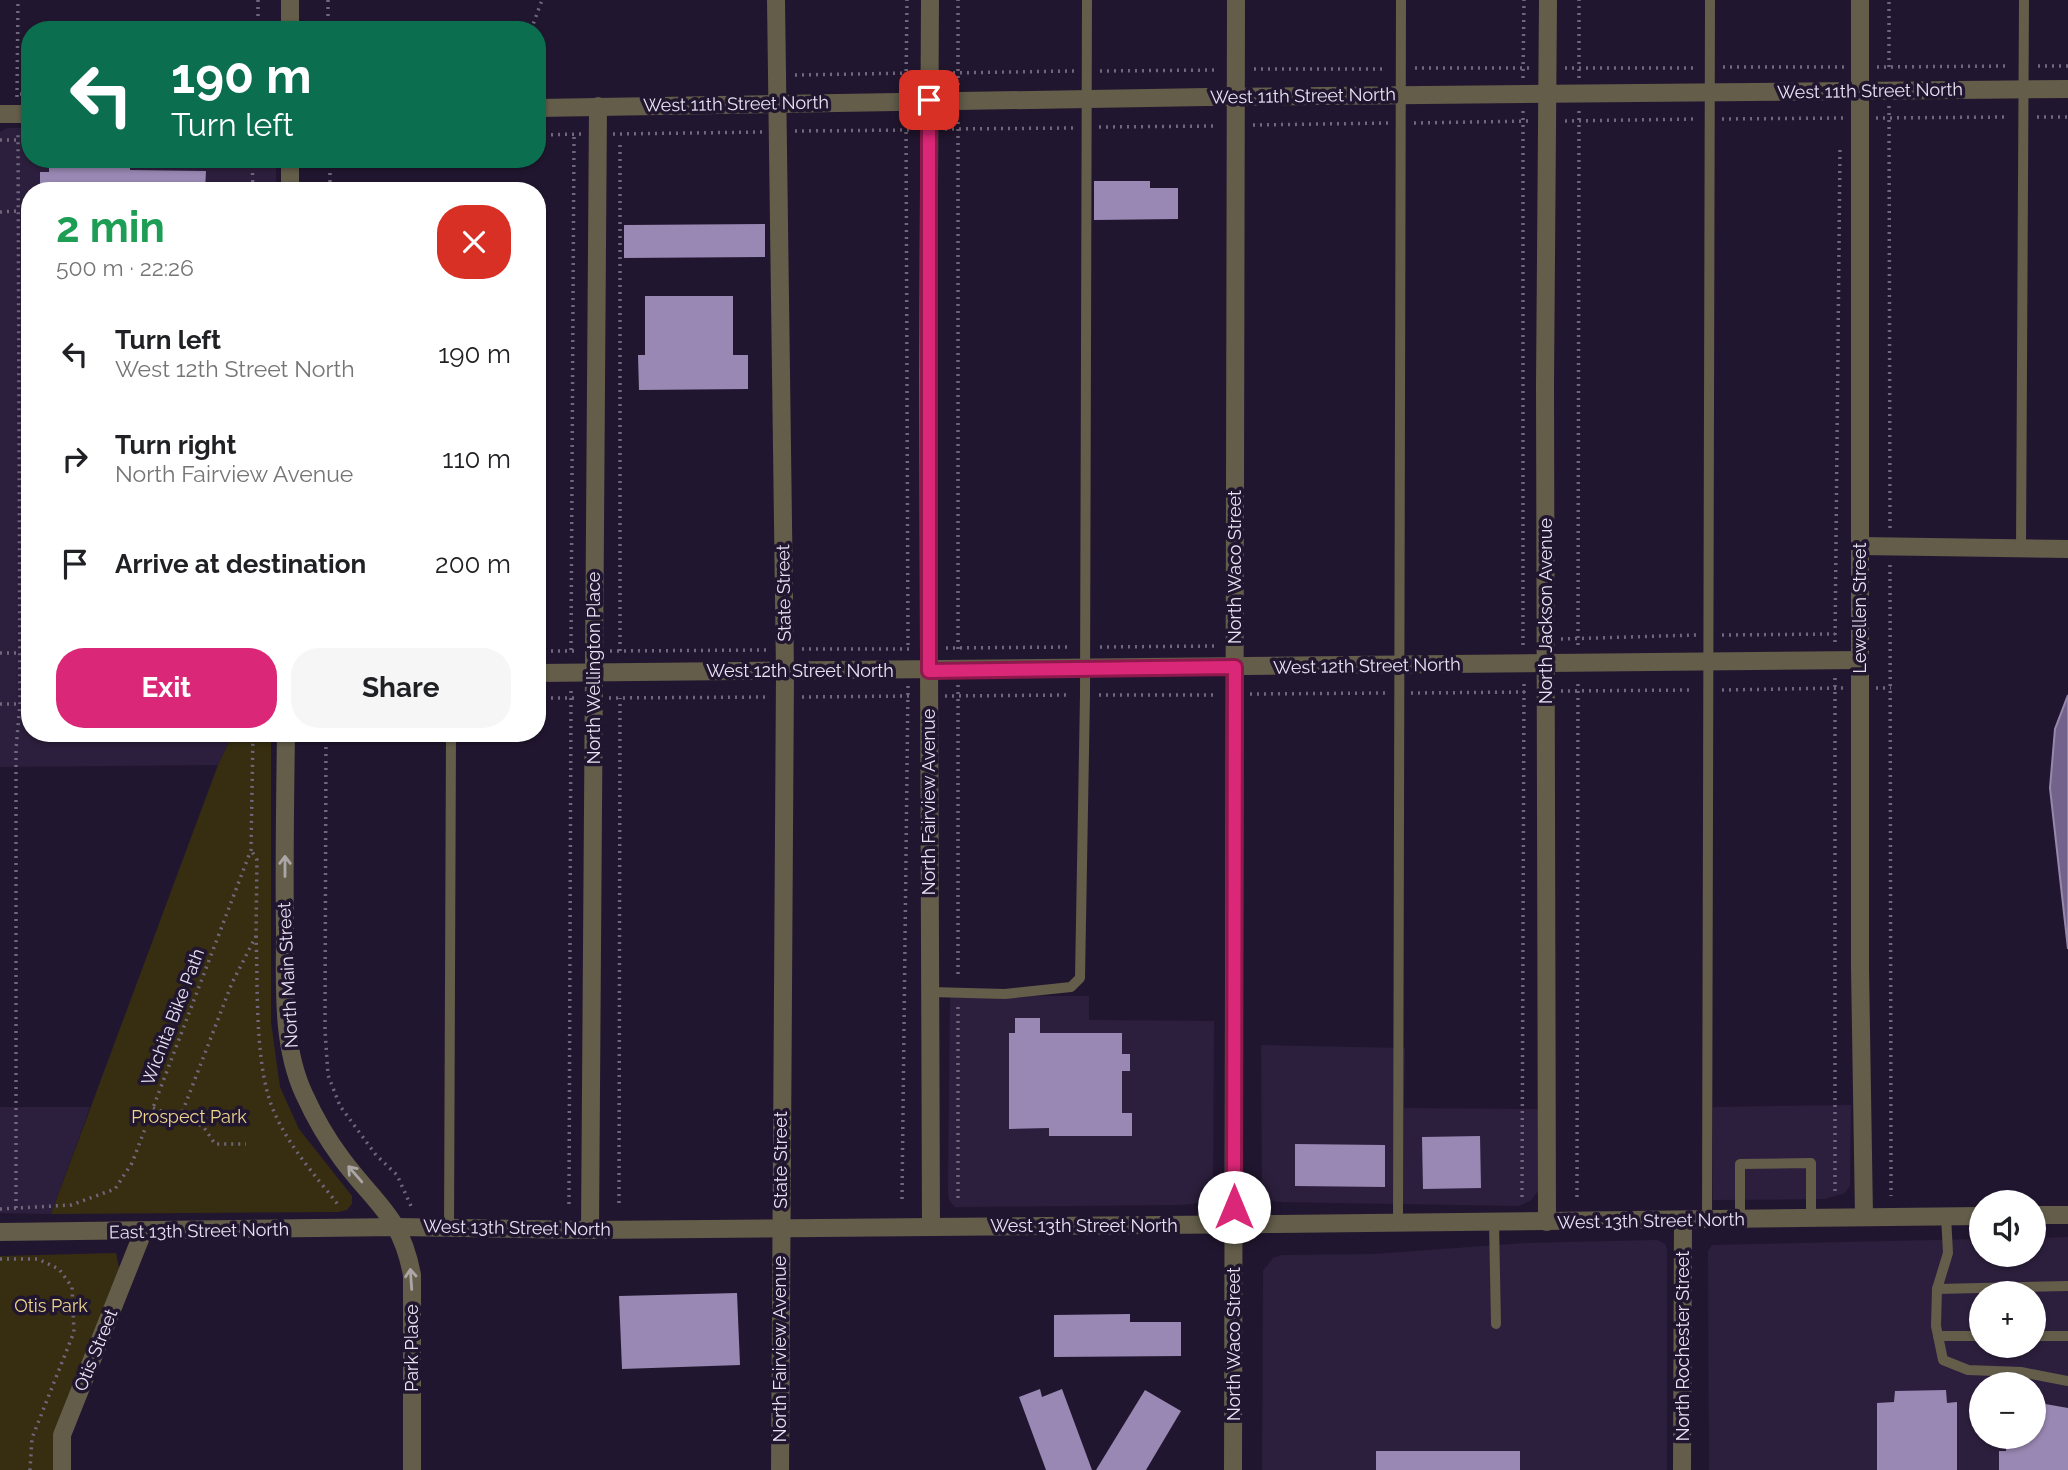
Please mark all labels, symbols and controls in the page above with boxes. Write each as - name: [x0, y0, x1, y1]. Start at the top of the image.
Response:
- text: 190 m: [171, 47, 312, 104]
- icon: left: [56, 49, 147, 140]
- pin: [899, 70, 959, 130]
- street label: West 11th Street North: [1777, 78, 1963, 103]
- icon: arrive: [910, 81, 948, 119]
- street label: West 11th Street North: [1210, 83, 1396, 108]
- street label: West 11th Street North: [643, 91, 829, 116]
- text: Turn left: [171, 106, 293, 143]
- text: 2 min: [56, 203, 165, 252]
- button: close: [437, 205, 511, 279]
- text: 500 m · 22:26: [56, 254, 194, 281]
- text: Turn left: [115, 325, 221, 355]
- icon: left: [56, 335, 94, 373]
- text: 190 m: [438, 339, 511, 369]
- text: West 12th Street North: [115, 355, 355, 382]
- text: Turn right: [115, 430, 236, 460]
- icon: right: [56, 440, 94, 478]
- text: 110 m: [442, 444, 511, 474]
- text: North Fairview Avenue: [115, 460, 353, 487]
- street label: North Waco Street: [1224, 490, 1245, 644]
- street label: North Jackson Avenue: [1535, 517, 1556, 704]
- street label: Lewellen Street: [1849, 543, 1870, 673]
- street label: State Street: [772, 544, 795, 642]
- icon: arrive: [56, 545, 94, 583]
- text: Arrive at destination: [115, 549, 366, 579]
- text: 200 m: [435, 549, 511, 579]
- street label: North Wellington Place: [583, 571, 604, 764]
- button: Exit: [56, 648, 277, 728]
- button: Share: [291, 648, 511, 728]
- street label: West 12th Street North: [1273, 653, 1461, 678]
- street label: West 12th Street North: [706, 660, 894, 681]
- street label: North Fairview Avenue: [918, 708, 939, 895]
- one-way arrow: [278, 855, 292, 878]
- street label: North Main Street: [273, 901, 302, 1049]
- street label: Wichita Bike Path: [137, 945, 208, 1088]
- park label: Prospect Park: [131, 1106, 247, 1127]
- street label: State Street: [770, 1111, 791, 1209]
- one-way arrow: [347, 1166, 363, 1184]
- position arrow: [1197, 1170, 1271, 1244]
- map controls: [1969, 1190, 2046, 1449]
- button: sound: [1969, 1190, 2046, 1267]
- street label: West 13th Street North: [1557, 1208, 1745, 1233]
- street label: West 13th Street North: [423, 1215, 611, 1240]
- street label: West 13th Street North: [990, 1215, 1178, 1236]
- street label: East 13th Street North: [109, 1218, 289, 1243]
- street label: North Rochester Street: [1672, 1251, 1693, 1441]
- street label: North Fairview Avenue: [769, 1255, 790, 1442]
- street label: North Waco Street: [1223, 1267, 1244, 1421]
- one-way arrow: [404, 1269, 417, 1291]
- button: +: [1969, 1281, 2046, 1358]
- park label: Otis Park: [14, 1295, 88, 1316]
- street label: Park Place: [401, 1304, 422, 1392]
- street label: Otis Street: [70, 1306, 122, 1394]
- button: −: [1969, 1372, 2046, 1449]

